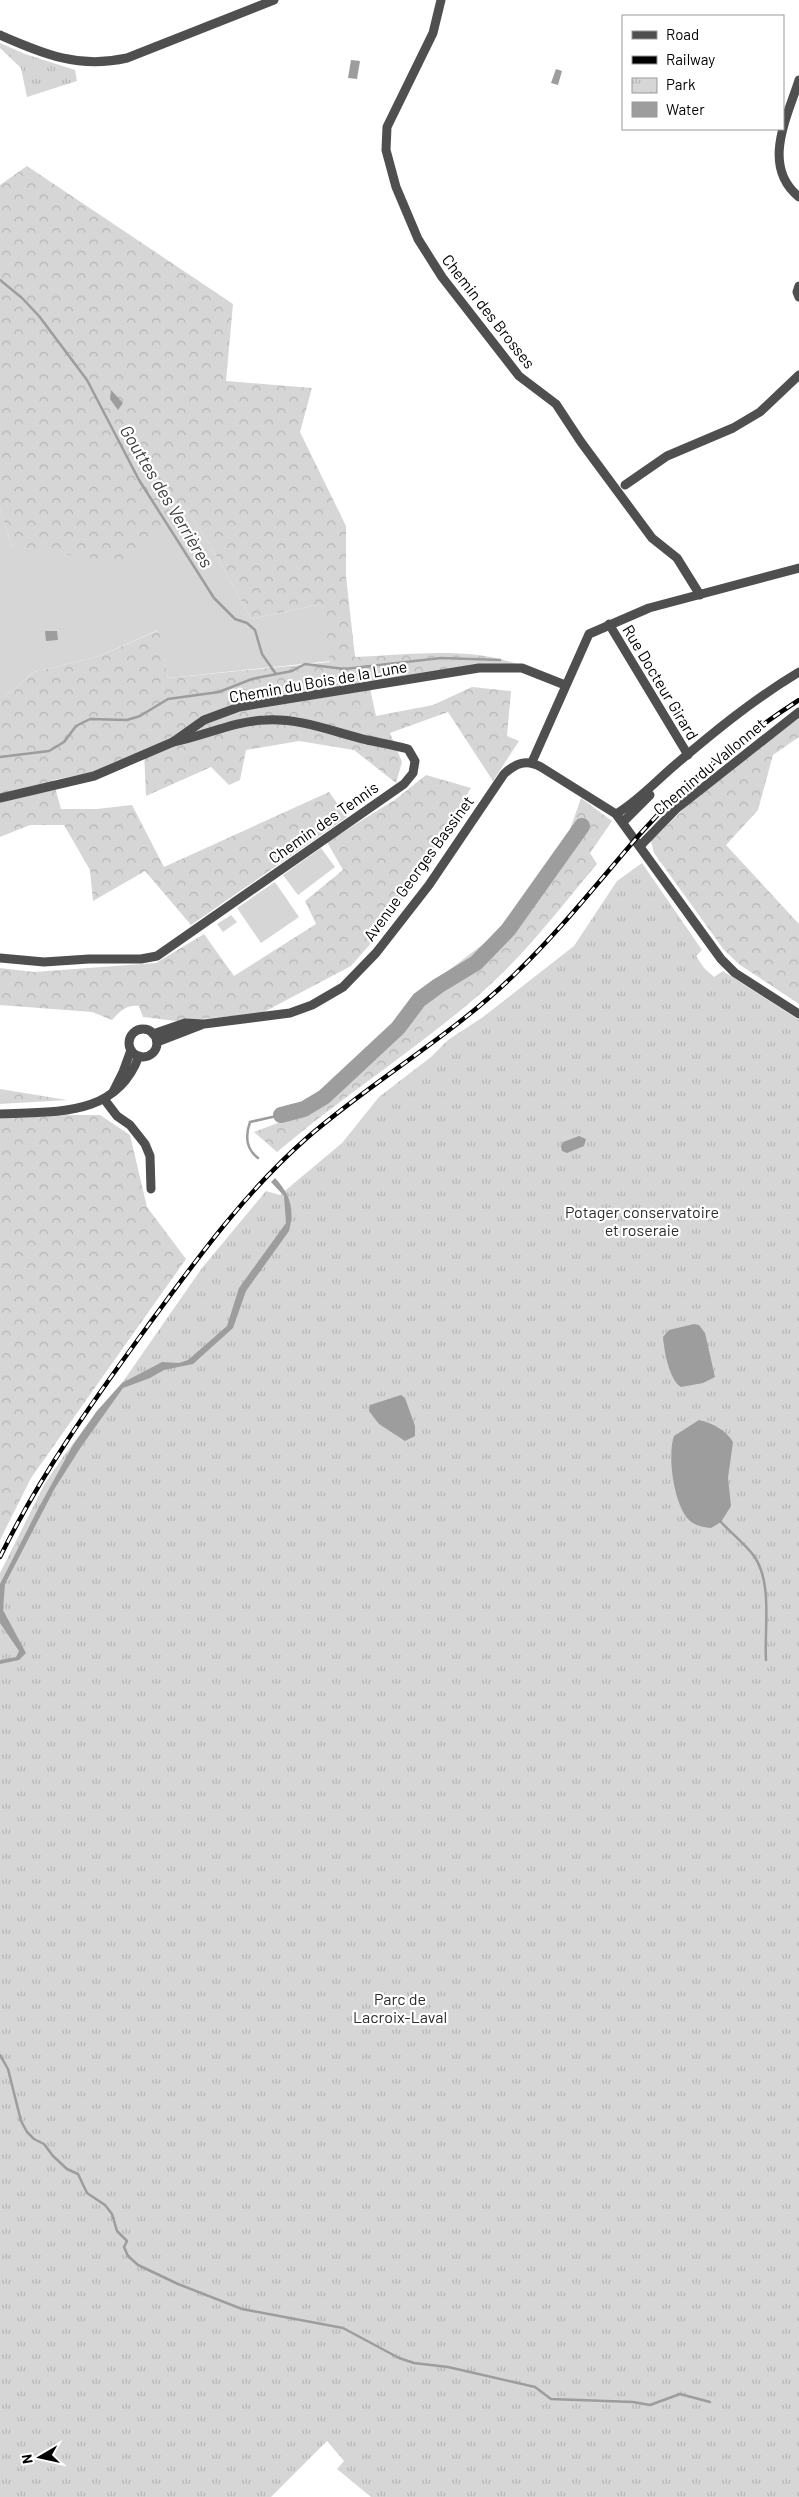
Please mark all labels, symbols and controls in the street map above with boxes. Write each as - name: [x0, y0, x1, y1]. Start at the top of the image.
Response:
- legend: [622, 15, 784, 130]
- text: Road: [666, 25, 699, 43]
- text: Railway: [666, 50, 715, 68]
- text: Park: [666, 75, 696, 93]
- text: Water: [666, 100, 705, 118]
- street label: Chemin des Brosses: [439, 250, 539, 372]
- water label: Gouttes des Verrières: [116, 421, 218, 571]
- street label: Rue Docteur Girard: [619, 621, 703, 743]
- street label: Chemin du Bois de la Lune: [228, 656, 408, 706]
- street label: Chemin du Vallonnet: [649, 714, 769, 818]
- street label: Chemin des Tennis: [265, 777, 381, 867]
- street label: Avenue Georges Bassinet: [359, 792, 477, 944]
- park label: Potager conservatoire et roseraie: [565, 1202, 719, 1239]
- park label: Parc de Lacroix-Laval: [353, 1989, 447, 2026]
- north arrow: [15, 2432, 65, 2482]
- text: N: [18, 2453, 36, 2465]

